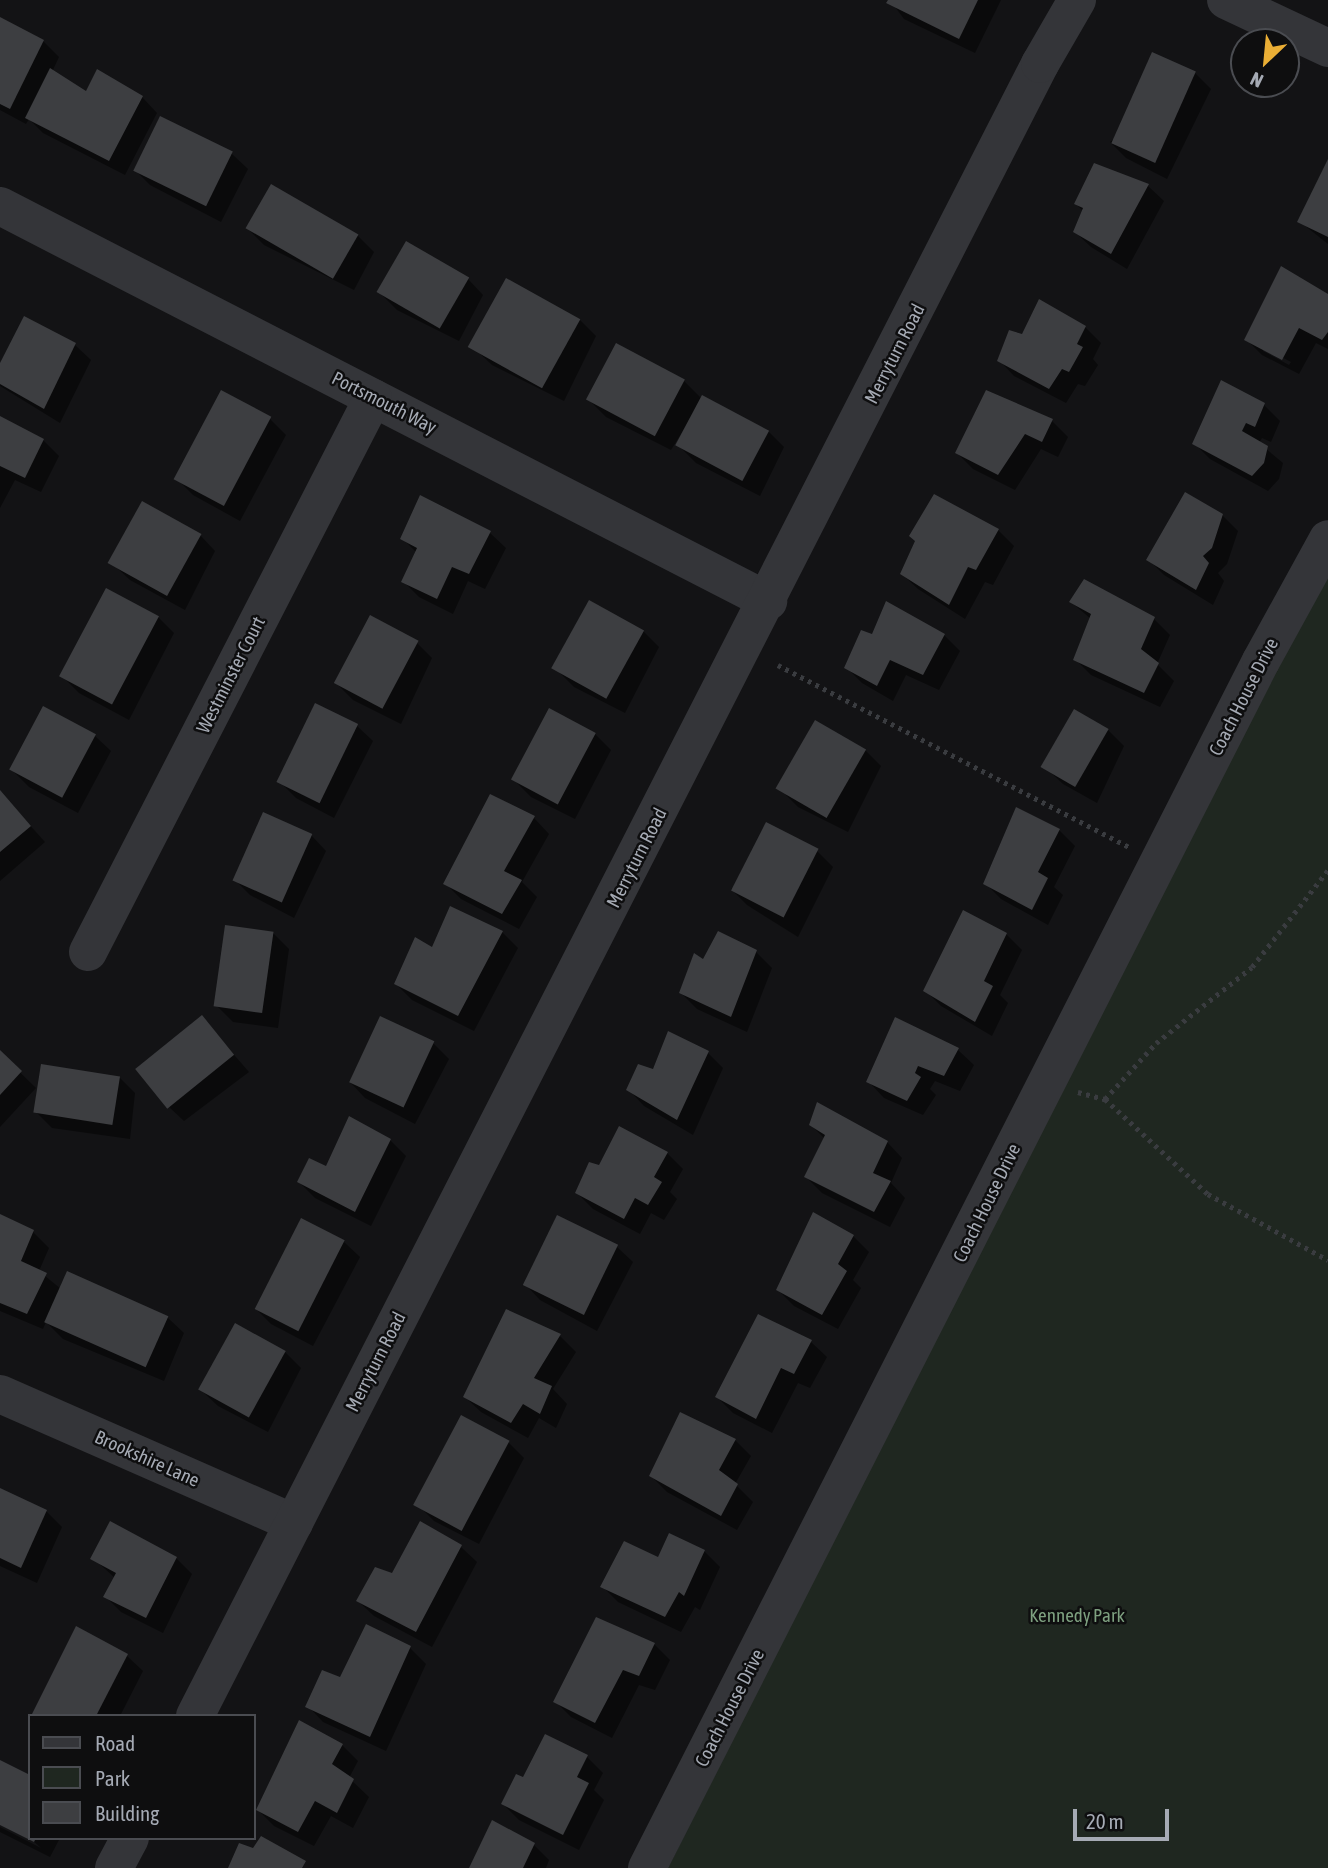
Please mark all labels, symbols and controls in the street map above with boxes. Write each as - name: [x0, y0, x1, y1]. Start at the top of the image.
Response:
- north arrow: [1230, 28, 1300, 98]
- text: N: [1247, 68, 1267, 92]
- street label: Merryturn Road: [860, 300, 930, 408]
- street label: Portsmouth Way: [328, 367, 440, 439]
- street label: Westminster Court: [192, 613, 270, 737]
- street label: Coach House Drive: [1205, 634, 1283, 760]
- street label: Merryturn Road: [602, 804, 672, 912]
- street label: Coach House Drive: [948, 1140, 1026, 1266]
- street label: Merryturn Road: [341, 1308, 411, 1416]
- street label: Brookshire Lane: [91, 1426, 203, 1492]
- park label: Kennedy Park: [1029, 1605, 1125, 1627]
- street label: Coach House Drive: [691, 1645, 769, 1771]
- legend: [28, 1714, 256, 1840]
- text: Road: [95, 1731, 135, 1755]
- text: Park: [95, 1766, 130, 1790]
- scale bar: [1076, 1794, 1172, 1838]
- text: Building: [95, 1801, 159, 1825]
- text: 20 m: [1086, 1809, 1124, 1833]

